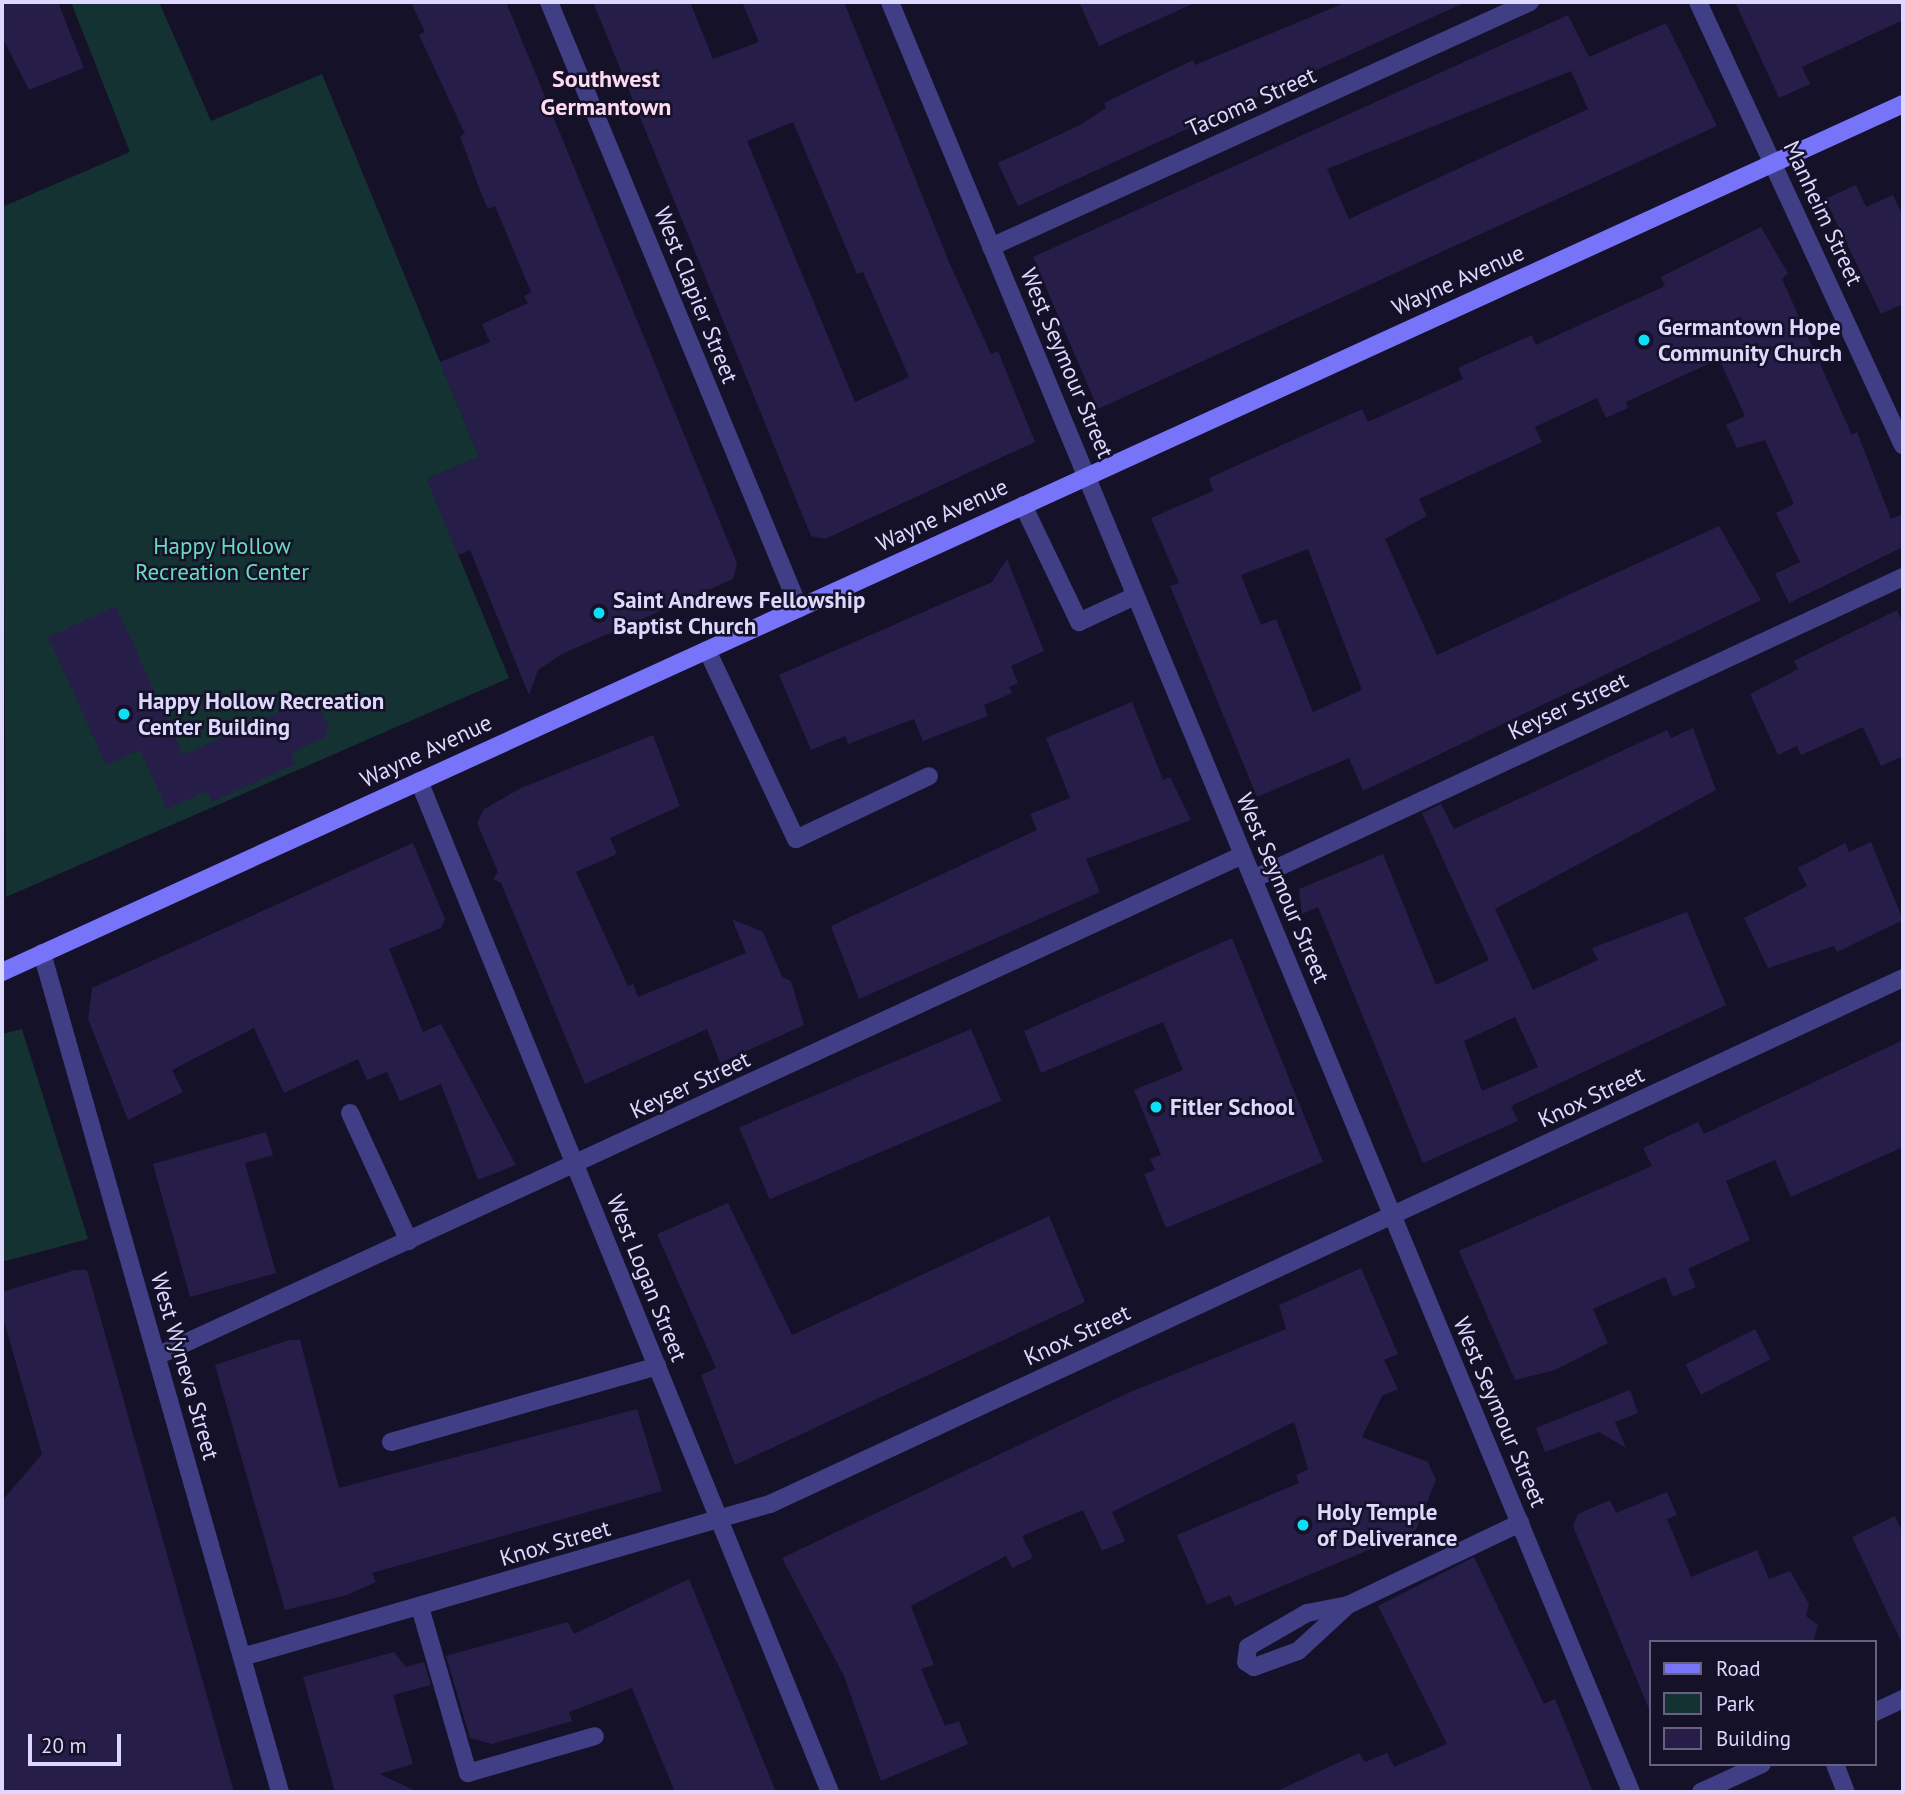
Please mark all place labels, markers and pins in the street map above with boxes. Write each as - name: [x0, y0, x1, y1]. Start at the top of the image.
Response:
- place label: Germantown Hope Community Church: [1658, 313, 1843, 367]
- marker: Germantown Hope Community Church: [1636, 332, 1652, 348]
- place label: Saint Andrews Fellowship Baptist Church: [613, 586, 866, 640]
- marker: Saint Andrews Fellowship Baptist Church: [591, 605, 607, 621]
- place label: Happy Hollow Recreation Center Building: [138, 687, 386, 741]
- marker: Happy Hollow Recreation Center Building: [116, 706, 132, 722]
- place label: Fitler School: [1170, 1093, 1294, 1121]
- marker: Fitler School: [1148, 1099, 1164, 1115]
- place label: Holy Temple of Deliverance: [1317, 1498, 1458, 1552]
- marker: Holy Temple of Deliverance: [1295, 1517, 1311, 1533]

